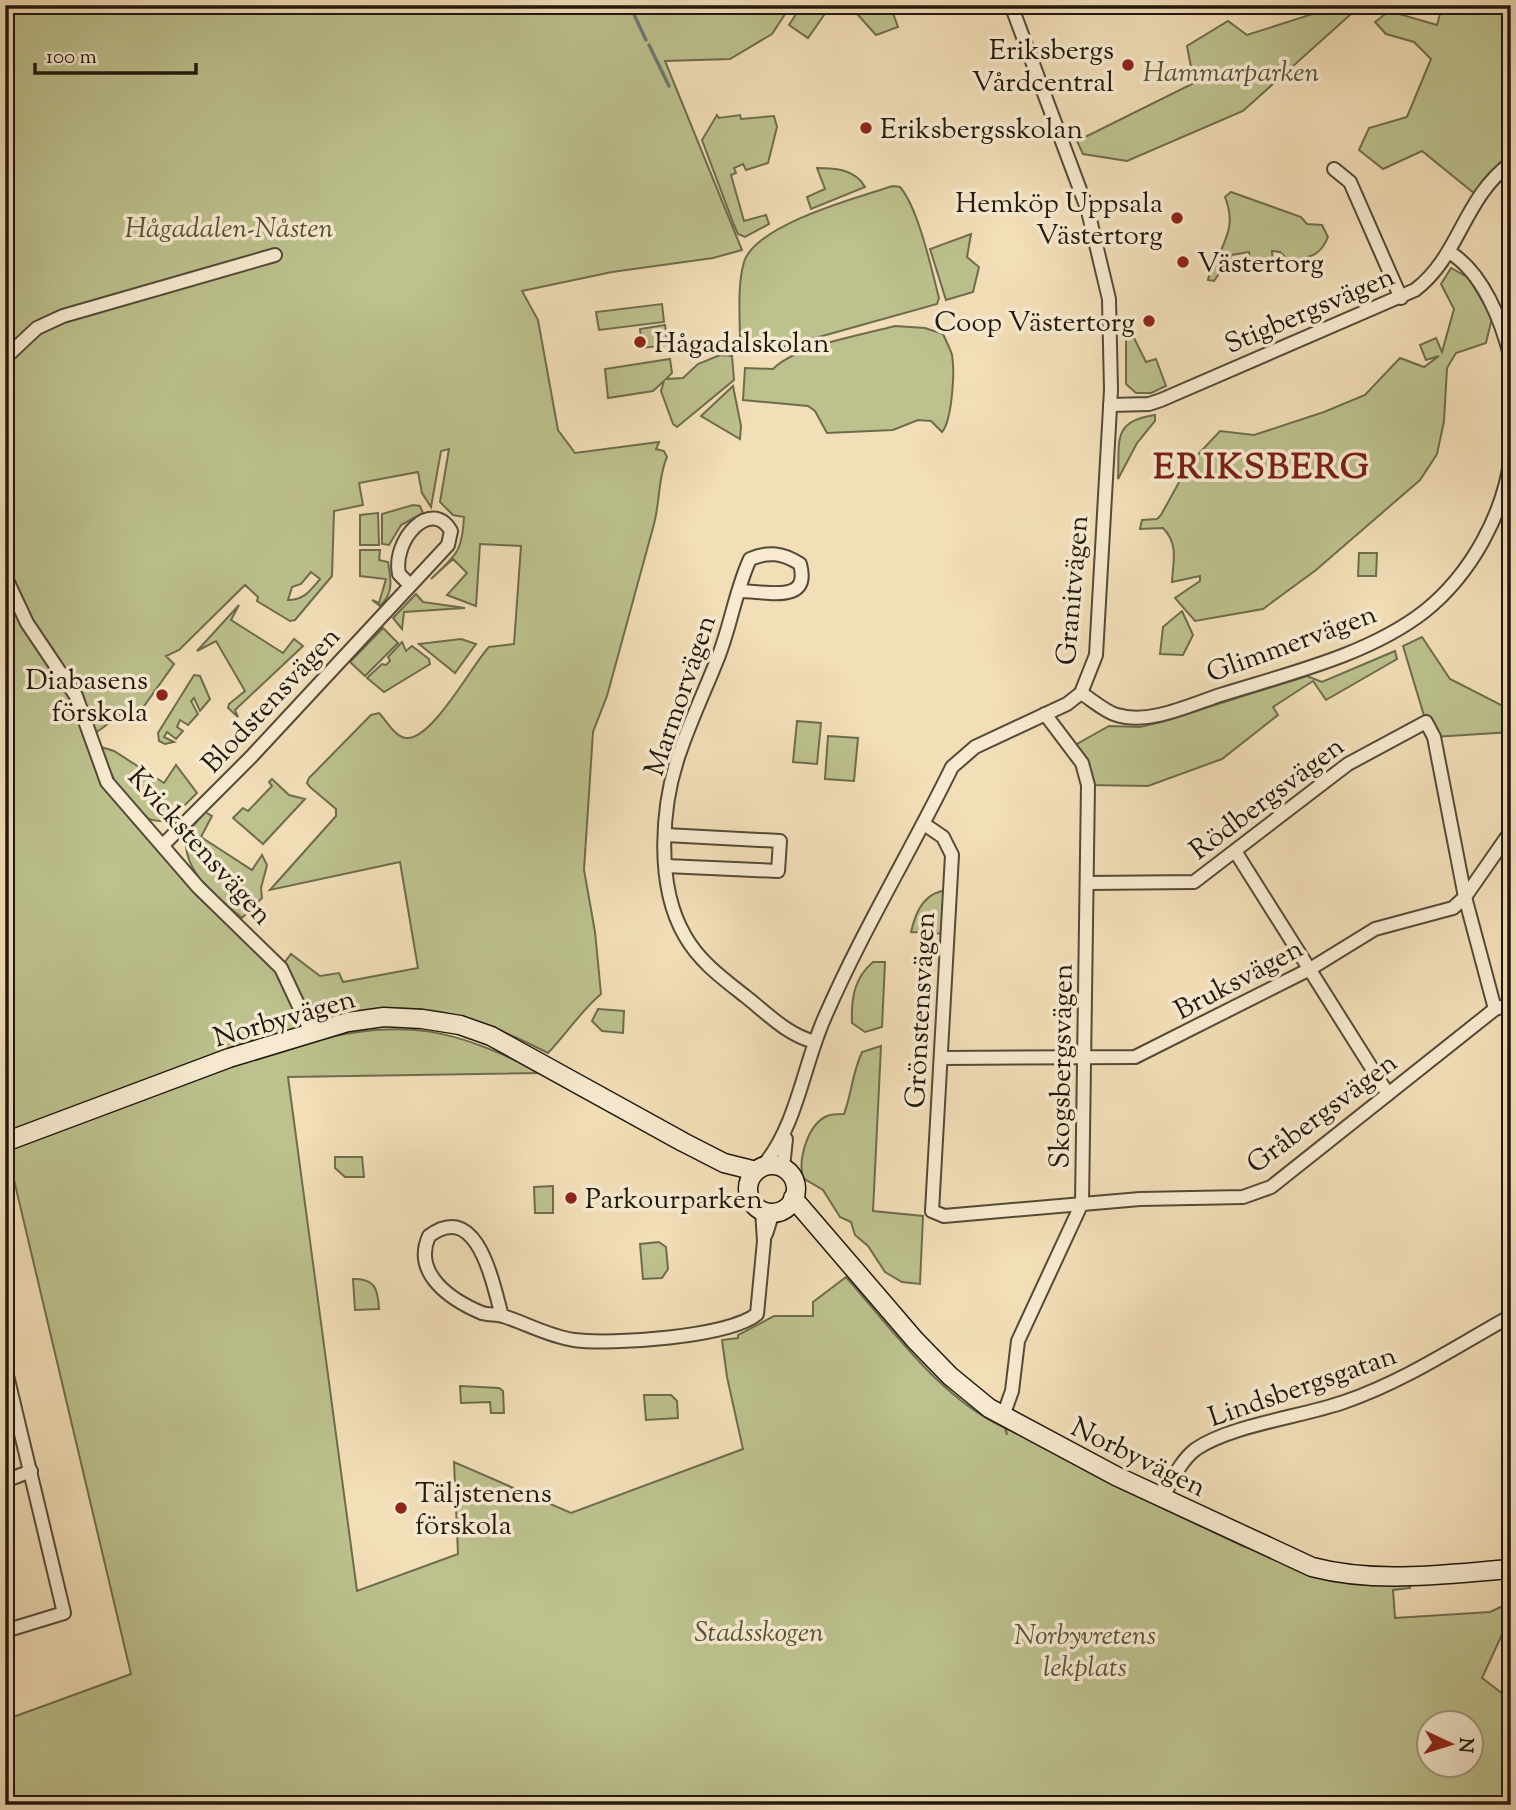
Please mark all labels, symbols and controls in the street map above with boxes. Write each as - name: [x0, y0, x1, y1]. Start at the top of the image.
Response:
- scale bar: [35, 32, 196, 76]
- place label: Eriksbergs Vårdcentral: [972, 32, 1114, 104]
- text: 100 m: [46, 43, 97, 73]
- park label: Hammarparken: [1143, 54, 1319, 94]
- marker: Eriksbergs Vårdcentral: [1120, 57, 1136, 73]
- place label: Eriksbergsskolan: [880, 111, 1083, 151]
- marker: Eriksbergsskolan: [858, 120, 874, 136]
- place label: Hemköp Uppsala Västertorg: [955, 185, 1163, 257]
- park label: Hågadalen-Nåsten: [125, 210, 334, 250]
- marker: Hemköp Uppsala Västertorg: [1169, 210, 1185, 226]
- place label: Västertorg: [1197, 245, 1324, 285]
- marker: Västertorg: [1175, 254, 1191, 270]
- street label: Stigbergsvägen: [1219, 258, 1401, 366]
- place label: Coop Västertorg: [934, 304, 1135, 344]
- marker: Coop Västertorg: [1141, 313, 1157, 329]
- place label: Hågadalskolan: [654, 325, 830, 365]
- marker: Hågadalskolan: [632, 334, 648, 350]
- district label: ERIKSBERG: [1153, 444, 1371, 495]
- street label: Granitvägen: [1048, 514, 1100, 667]
- street label: Glimmervägen: [1201, 595, 1383, 694]
- street label: Marmorvägen: [636, 610, 728, 782]
- street label: Blodstensvägen: [194, 619, 351, 783]
- place label: Diabasens förskola: [25, 662, 148, 734]
- marker: Diabasens förskola: [154, 687, 170, 703]
- street label: Rödbergsvägen: [1182, 728, 1353, 871]
- street label: Kvickstensvägen: [117, 759, 281, 935]
- street label: Grönstensvägen: [897, 911, 947, 1109]
- street label: Bruksvägen: [1168, 930, 1311, 1031]
- street label: Skogsbergsvägen: [1041, 963, 1085, 1169]
- street label: Norbyvägen: [209, 981, 361, 1059]
- street label: Gråbergsvägen: [1239, 1044, 1407, 1184]
- place label: Parkourparken: [585, 1181, 763, 1221]
- marker: Parkourparken: [563, 1190, 579, 1206]
- street label: Lindsbergsgatan: [1204, 1337, 1402, 1439]
- street label: Norbyvägen: [1063, 1409, 1212, 1509]
- place label: Täljstenens förskola: [415, 1475, 552, 1547]
- marker: Täljstenens förskola: [393, 1500, 409, 1516]
- park label: Stadsskogen: [694, 1614, 824, 1654]
- park label: Norbyvretens lekplats: [1014, 1617, 1156, 1689]
- north arrow: [1414, 1708, 1484, 1778]
- text: N: [1450, 1737, 1478, 1754]

